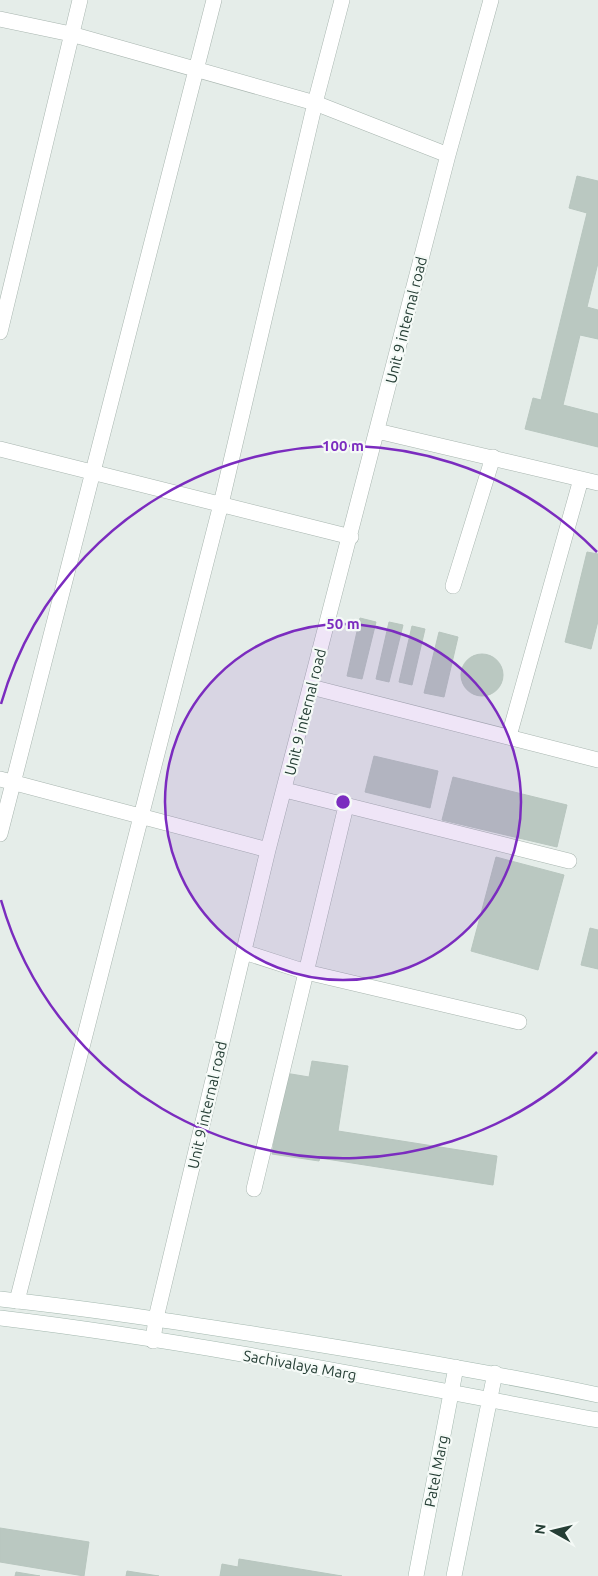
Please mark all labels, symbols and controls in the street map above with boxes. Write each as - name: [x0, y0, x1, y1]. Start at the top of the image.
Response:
- street label: Unit 9 internal road: [382, 255, 430, 385]
- text: 100 m: [322, 437, 364, 454]
- text: 50 m: [326, 615, 360, 632]
- street label: Unit 9 internal road: [281, 647, 329, 777]
- centre of rings: [334, 793, 352, 811]
- street label: Unit 9 internal road: [184, 1040, 230, 1170]
- street label: Sachivalaya Marg: [242, 1347, 358, 1383]
- street label: Patel Marg: [421, 1433, 451, 1509]
- north arrow: [528, 1506, 578, 1556]
- text: N: [531, 1523, 549, 1535]

